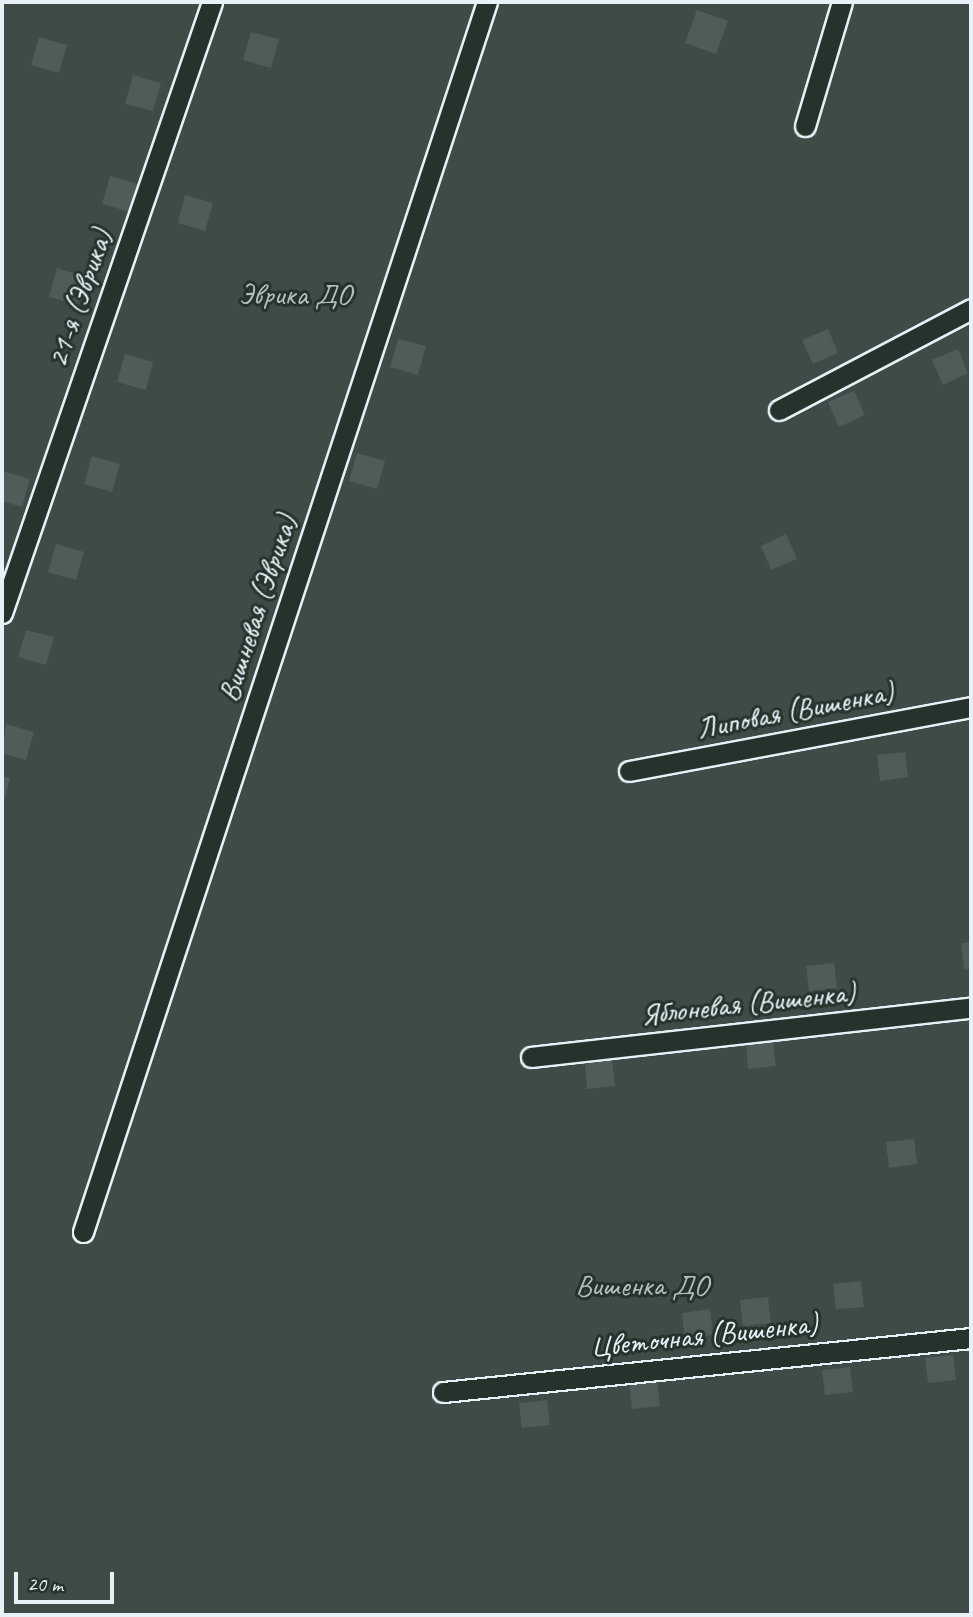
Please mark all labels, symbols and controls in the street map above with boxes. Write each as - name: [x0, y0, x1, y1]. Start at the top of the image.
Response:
- street label: 21-я (Эврика): [39, 224, 119, 372]
- park label: Эврика ДО: [239, 276, 351, 312]
- street label: Вишневая (Эврика): [210, 510, 304, 706]
- street label: Липовая (Вишенка): [694, 673, 896, 747]
- street label: Яблоневая (Вишенка): [639, 974, 857, 1032]
- park label: Вишенка ДО: [576, 1267, 708, 1303]
- street label: Цветочная (Вишенка): [589, 1305, 819, 1365]
- scale bar: [18, 1558, 117, 1602]
- text: 20 m: [27, 1571, 63, 1597]

